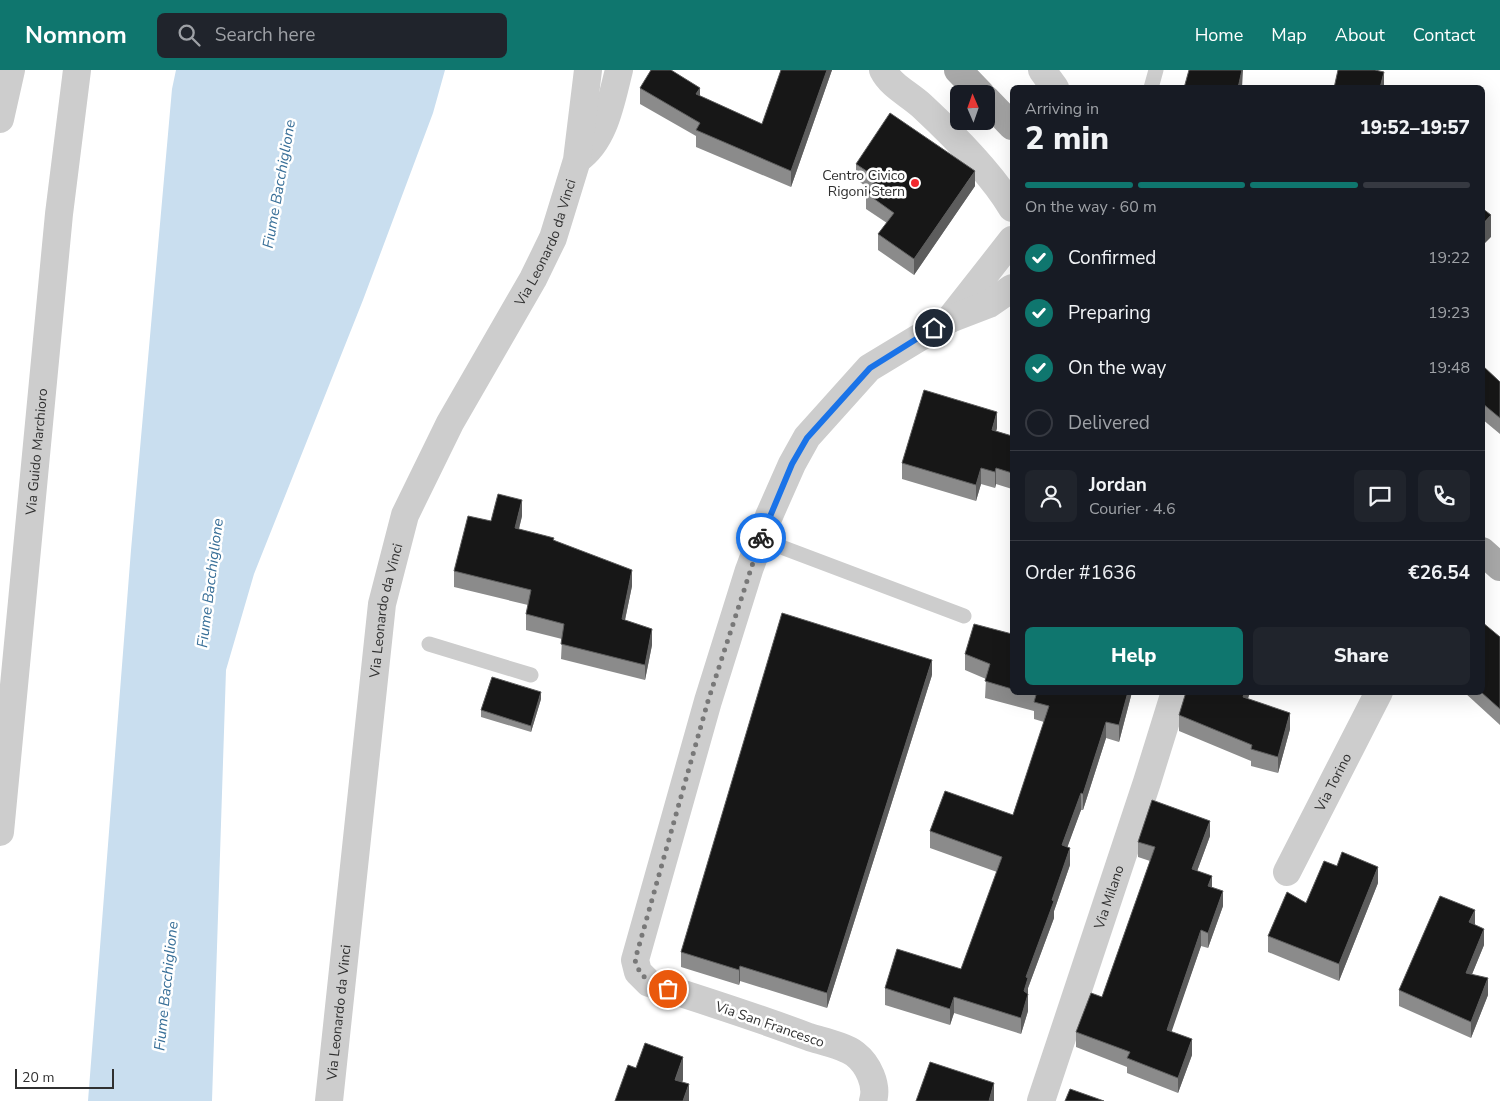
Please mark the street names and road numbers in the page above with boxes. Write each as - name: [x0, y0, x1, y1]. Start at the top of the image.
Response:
- street label: Via Leonardo da Vinci: [510, 177, 581, 310]
- street label: Via Guido Marchioro: [21, 387, 52, 517]
- street label: Via Leonardo da Vinci: [365, 541, 407, 680]
- street label: Via Torino: [1310, 750, 1356, 816]
- street label: Via Milano: [1089, 862, 1129, 933]
- street label: Via Leonardo da Vinci: [322, 944, 356, 1082]
- street label: Via San Francesco: [712, 997, 827, 1052]

